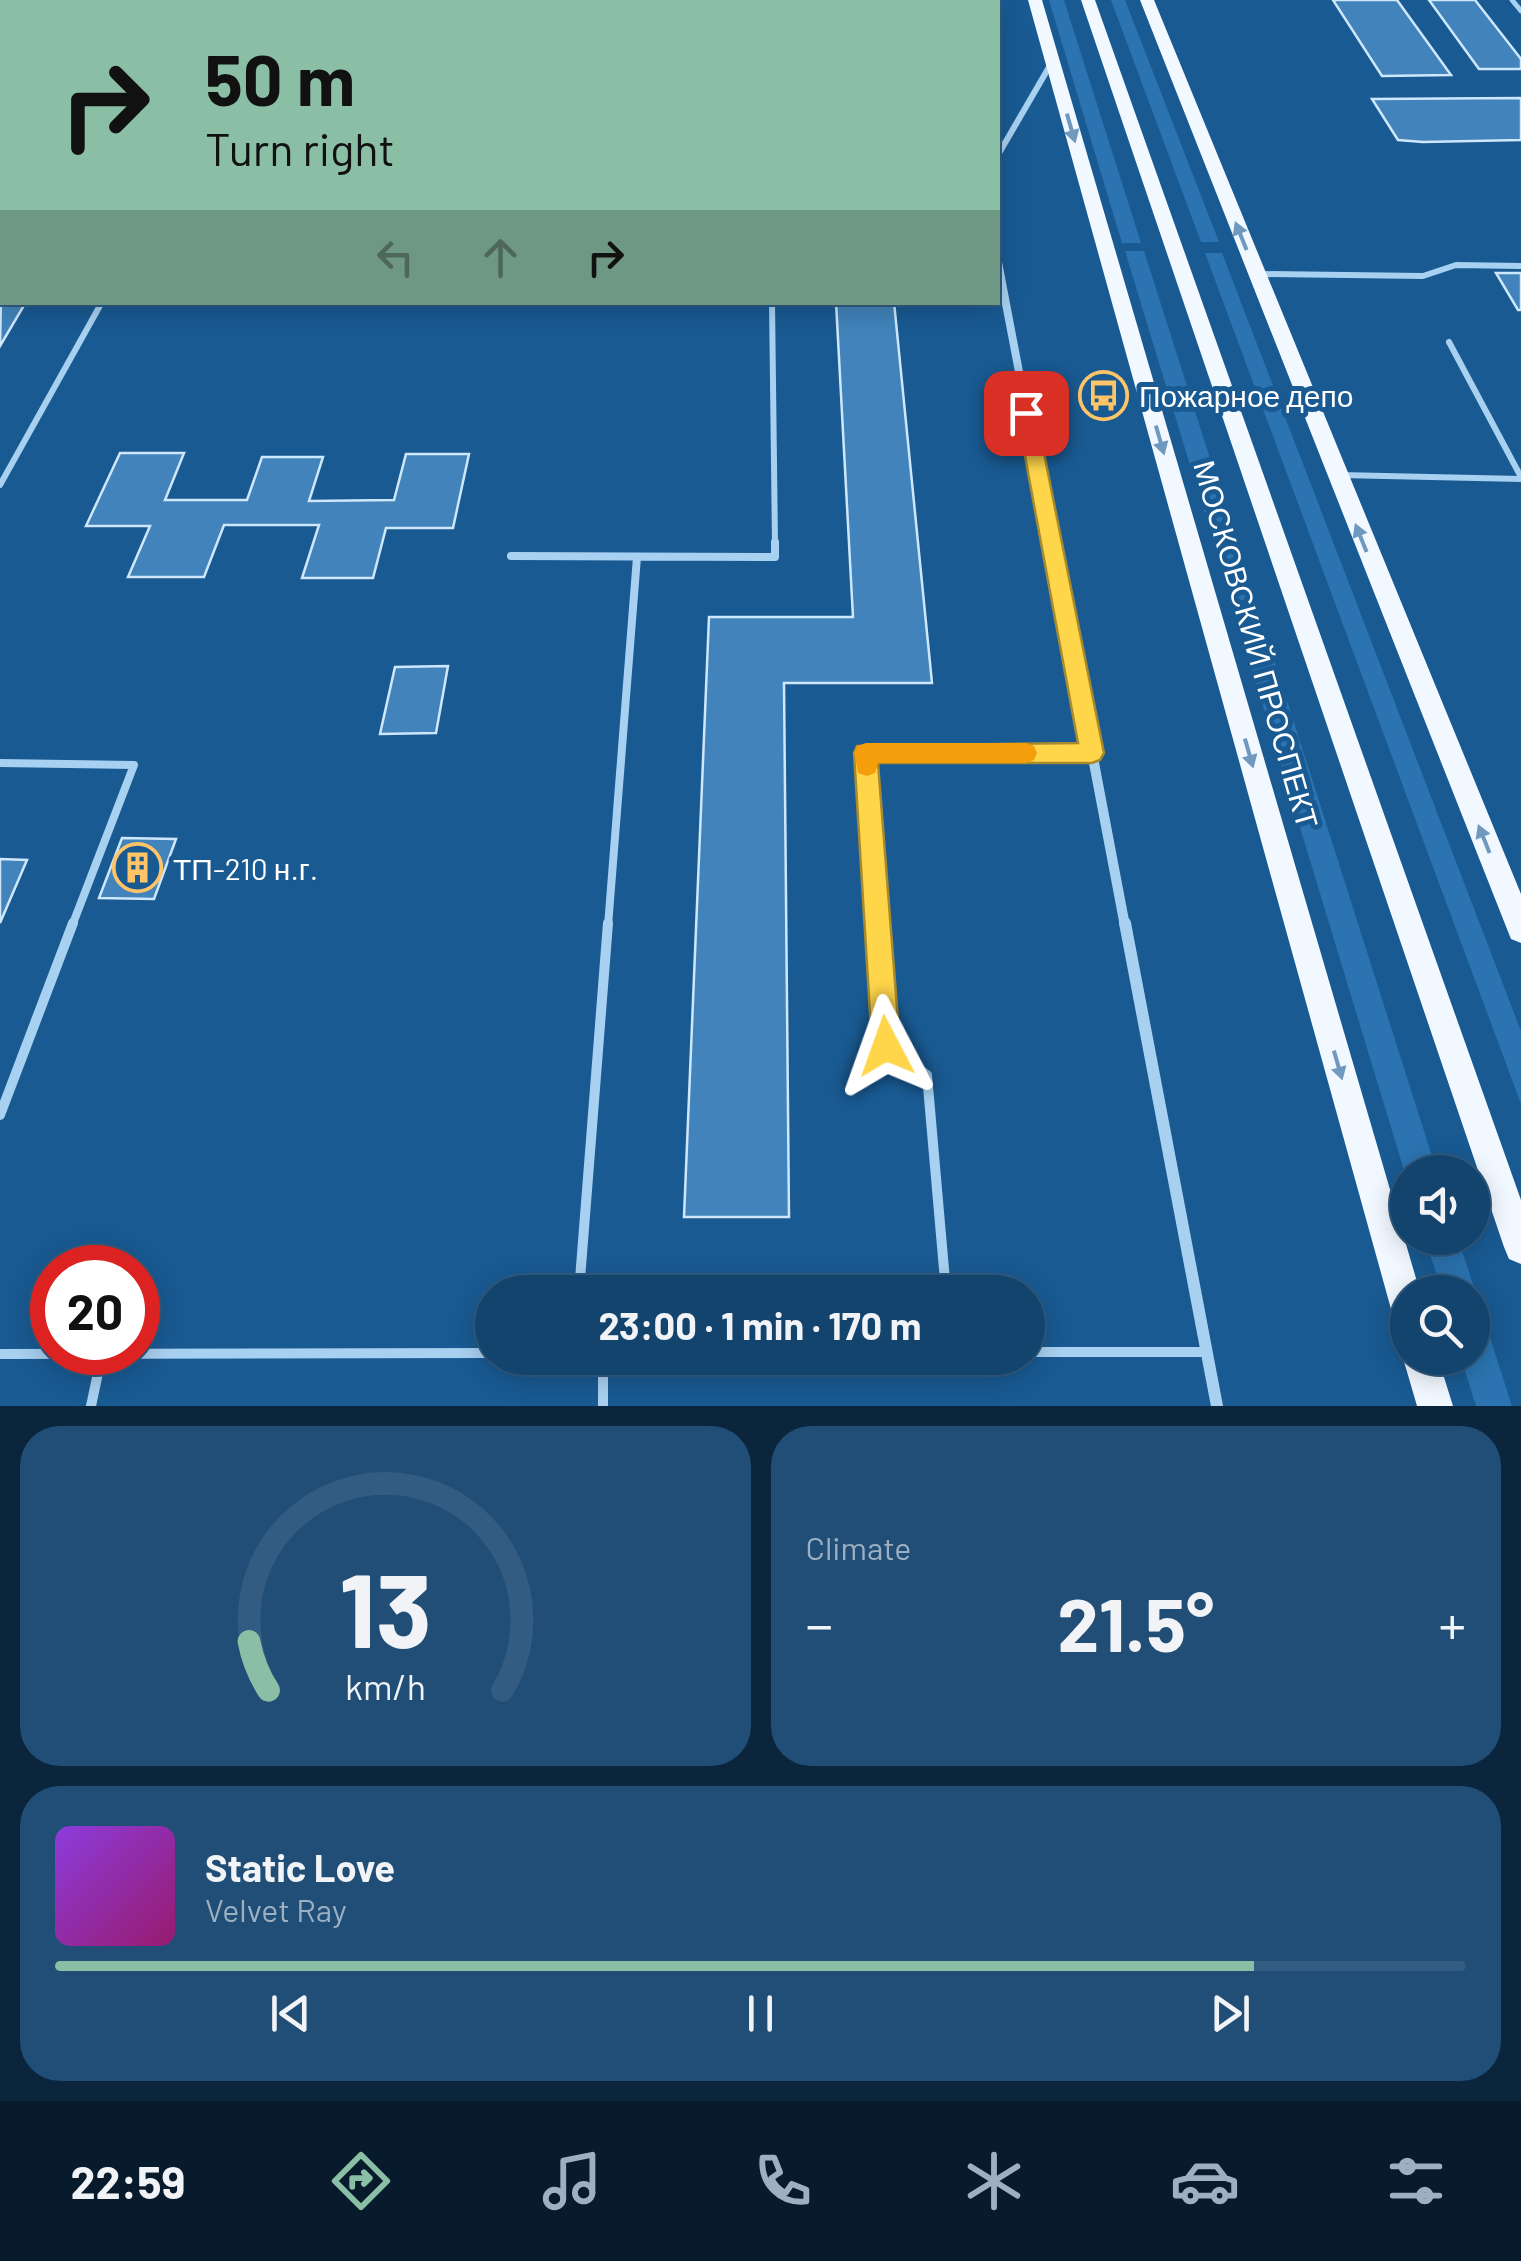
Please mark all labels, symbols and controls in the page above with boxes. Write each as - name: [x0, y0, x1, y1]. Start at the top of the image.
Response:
- text: 50 m: [205, 36, 355, 120]
- icon: right: [40, 40, 170, 170]
- one-way arrow: [1063, 112, 1079, 143]
- text: Turn right: [205, 121, 395, 175]
- one-way arrow: [1232, 221, 1248, 251]
- icon: left: [368, 230, 423, 285]
- icon: ahead: [473, 230, 528, 285]
- icon: right: [578, 230, 633, 285]
- bus stop icon: Пожарное депо: [1078, 369, 1130, 421]
- pin: [984, 371, 1069, 456]
- place label: Пожарное депо: [1139, 377, 1353, 413]
- icon: arrive: [999, 386, 1054, 441]
- one-way arrow: [1152, 425, 1168, 456]
- street label: МОСКОВСКИЙ ПРОСПЕКТ: [1187, 456, 1327, 832]
- one-way arrow: [1353, 523, 1369, 553]
- one-way arrow: [1242, 738, 1257, 768]
- one-way arrow: [1476, 824, 1492, 854]
- building icon: ТП-210 н.г.: [112, 842, 164, 894]
- place label: ТП-210 н.г.: [173, 850, 318, 886]
- position arrow: [834, 994, 938, 1098]
- one-way arrow: [1331, 1050, 1346, 1081]
- map controls: [1390, 1155, 1490, 1375]
- button: sound: [1390, 1155, 1490, 1255]
- speed limit sign: 20: [30, 1245, 160, 1375]
- button: search: [1390, 1275, 1490, 1375]
- text: 23:00 · 1 min · 170 m: [598, 1302, 922, 1348]
- text: Climate: [806, 1528, 911, 1566]
- text: 13: [339, 1544, 432, 1669]
- text: 21.5°: [1057, 1577, 1214, 1667]
- text: −: [806, 1590, 833, 1656]
- text: +: [1438, 1590, 1466, 1656]
- text: km/h: [345, 1664, 426, 1707]
- text: Static Love: [205, 1844, 395, 1890]
- text: Velvet Ray: [205, 1890, 347, 1928]
- icon: previous: [263, 1986, 318, 2041]
- icon: pause: [733, 1986, 788, 2041]
- icon: next: [1203, 1986, 1258, 2041]
- icon: directions: [326, 2146, 396, 2216]
- icon: music: [537, 2146, 607, 2216]
- icon: phone: [748, 2146, 818, 2216]
- icon: climate: [959, 2146, 1029, 2216]
- icon: car: [1170, 2146, 1240, 2216]
- icon: filters: [1381, 2146, 1451, 2216]
- text: 22:59: [70, 2154, 185, 2208]

